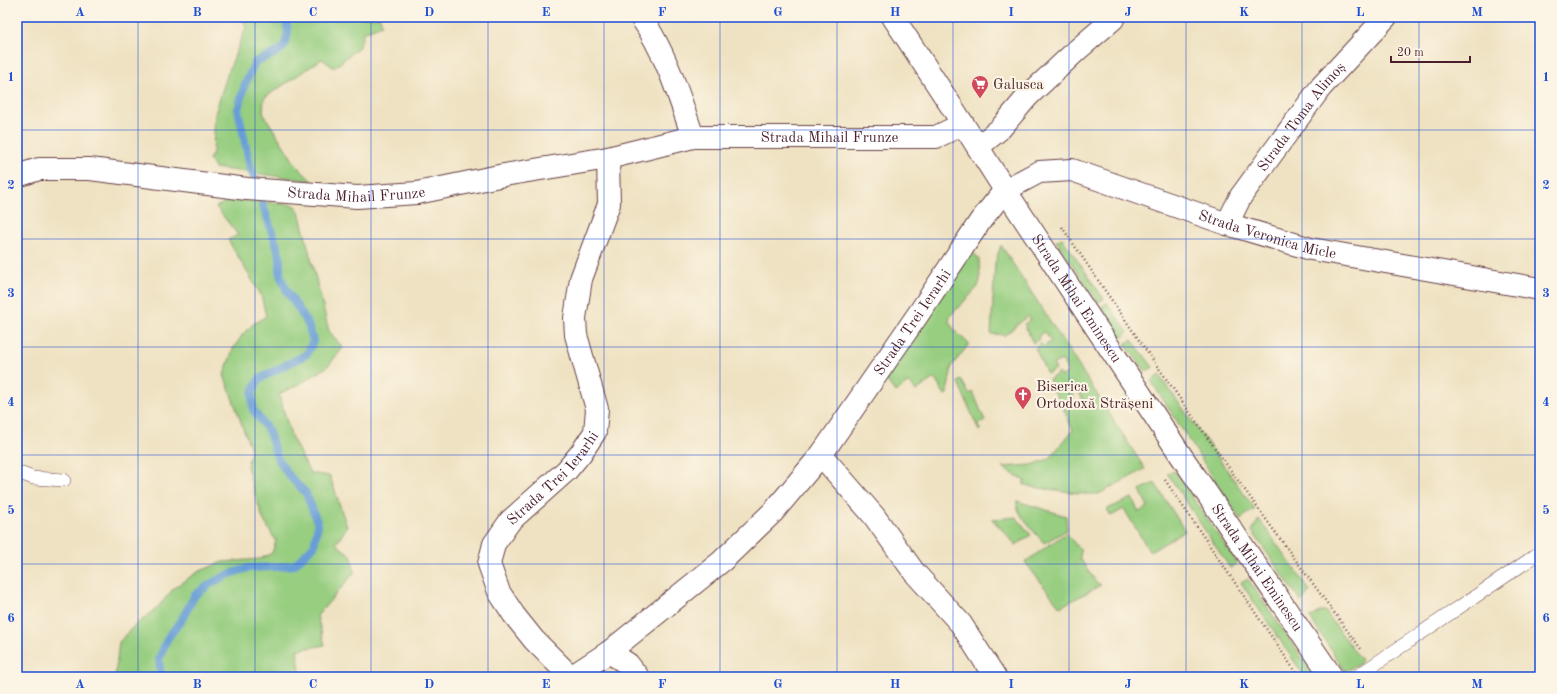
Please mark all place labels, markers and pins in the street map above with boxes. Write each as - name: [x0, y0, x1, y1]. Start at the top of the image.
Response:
- supermarket icon: Galusca: [970, 74, 990, 99]
- place label: Galusca: [993, 78, 1044, 93]
- place label: Biserica Ortodoxă Strășeni: [1036, 380, 1153, 412]
- church icon: Biserica Ortodoxă Strășeni: [1013, 385, 1033, 410]

